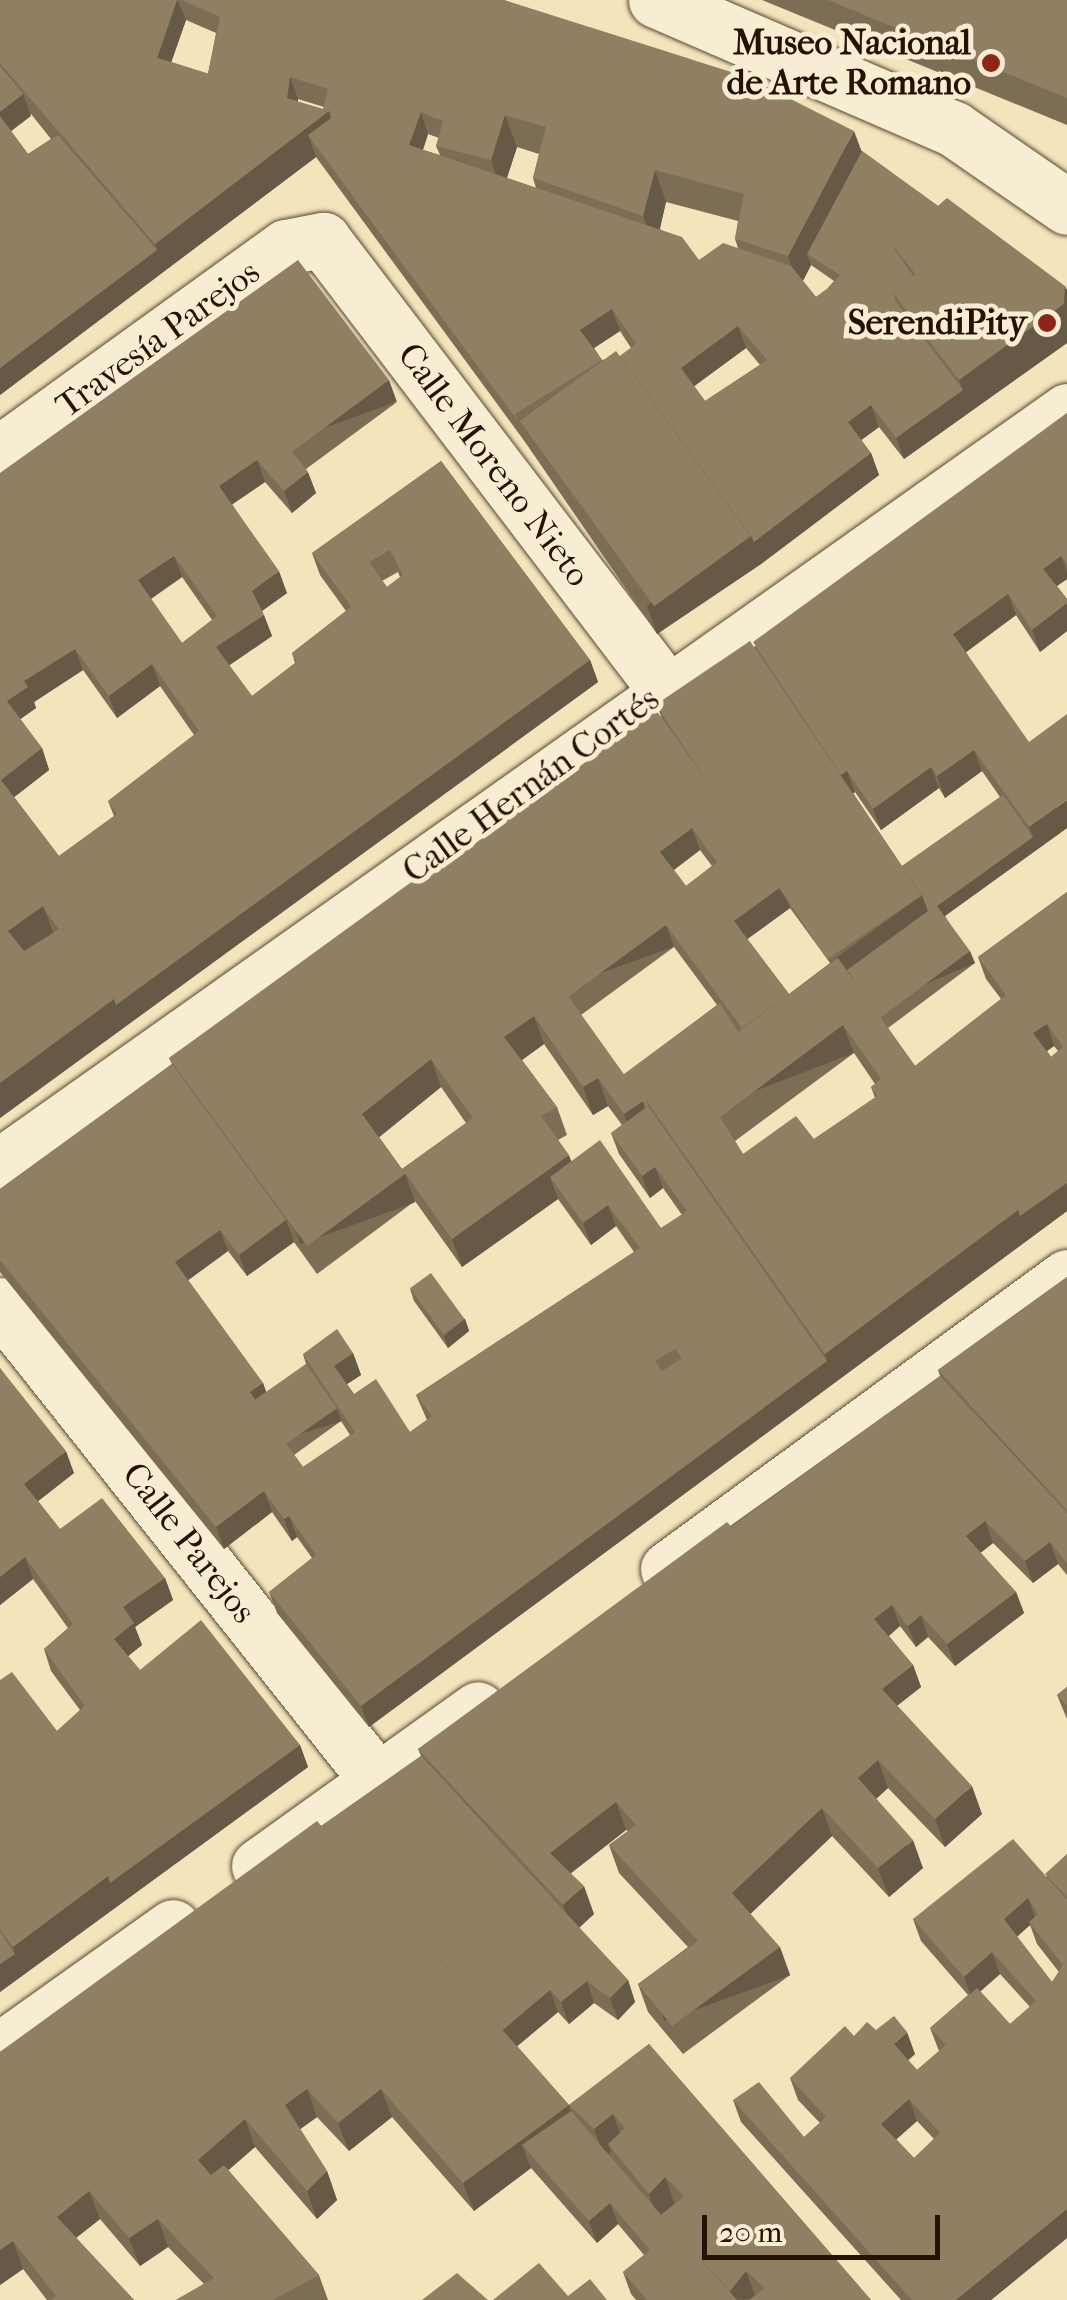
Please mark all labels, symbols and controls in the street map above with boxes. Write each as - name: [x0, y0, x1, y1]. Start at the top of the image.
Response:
- place label: Museo Nacional de Arte Romano: [726, 22, 971, 104]
- marker: Museo Nacional de Arte Romano: [980, 52, 1002, 74]
- street label: Travesía Parejos: [48, 251, 268, 427]
- place label: SerendiPity: [848, 302, 1027, 344]
- marker: SerendiPity: [1036, 312, 1058, 334]
- street label: Calle Moreno Nieto: [389, 335, 599, 595]
- street label: Calle Hernán Cortés: [395, 678, 667, 892]
- street label: Calle Parejos: [113, 1454, 265, 1632]
- scale bar: [707, 2195, 944, 2257]
- text: 20 m: [719, 2215, 782, 2250]

